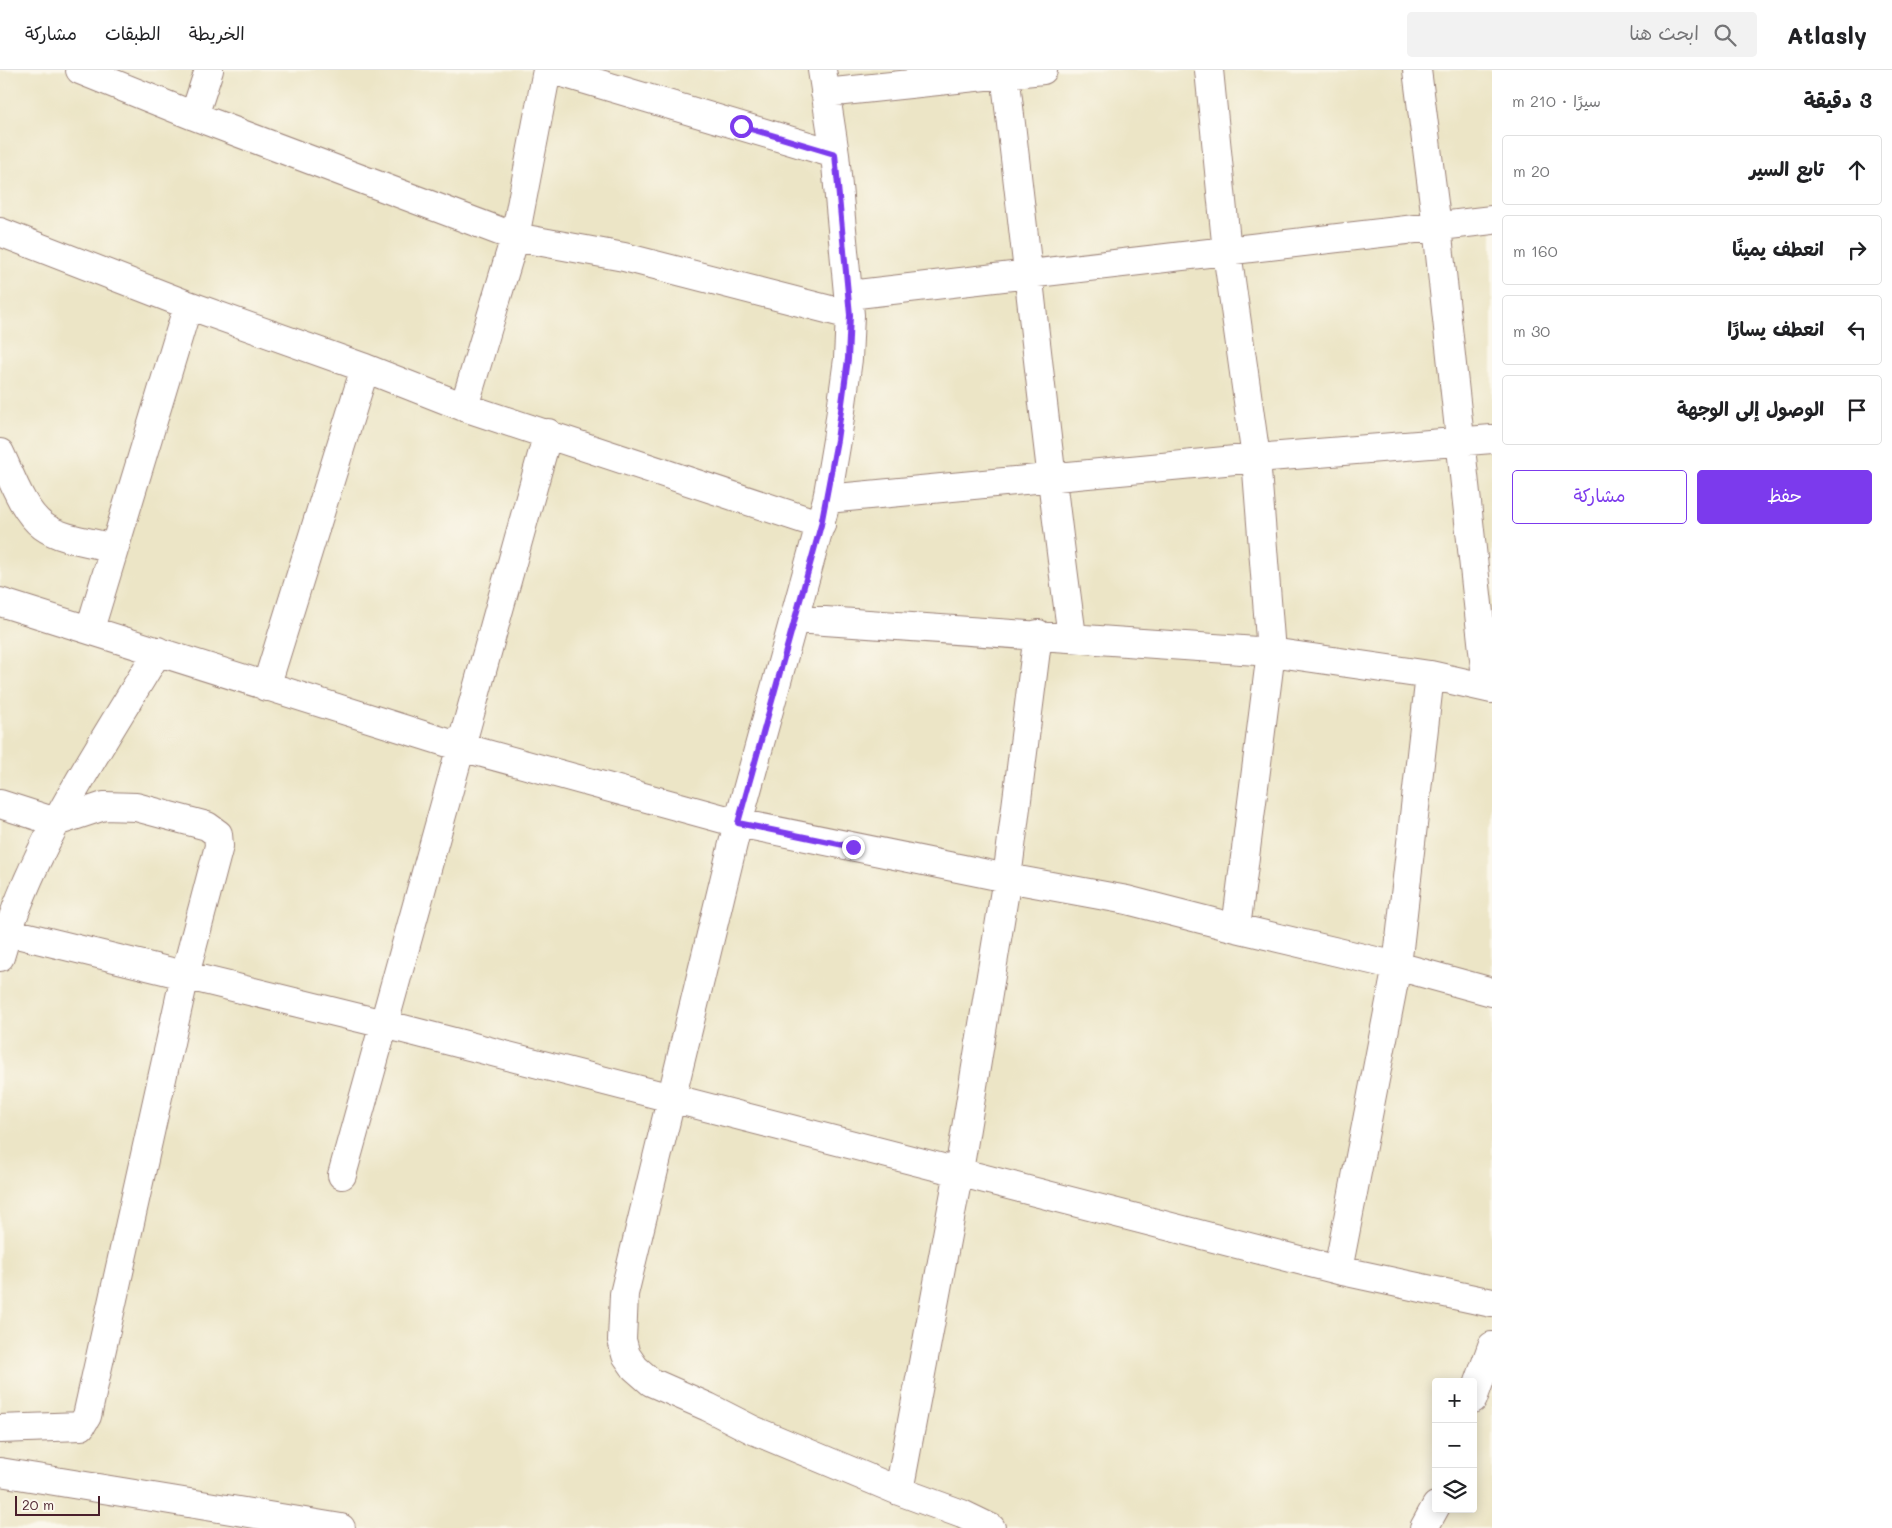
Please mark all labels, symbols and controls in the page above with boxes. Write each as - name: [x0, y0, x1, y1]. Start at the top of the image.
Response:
- search box: [1407, 12, 1757, 57]
- text: Atlasly: [1787, 19, 1867, 50]
- text: ابحث هنا: [1629, 20, 1699, 45]
- text: مشاركة: [25, 21, 77, 45]
- text: الطبقات: [105, 21, 161, 45]
- text: الخريطة: [189, 21, 245, 45]
- icon: search: [1711, 21, 1739, 49]
- text: 3 دقيقة: [1803, 86, 1872, 113]
- text: سيرًا · 210 m: [1512, 90, 1601, 111]
- route start: [730, 115, 753, 138]
- text: تابع السير: [1749, 156, 1824, 181]
- icon: ahead: [1843, 156, 1871, 184]
- text: 20 m: [1513, 160, 1550, 181]
- text: انعطف يمينًا: [1732, 236, 1824, 261]
- icon: right: [1843, 236, 1871, 264]
- text: 160 m: [1513, 240, 1558, 261]
- text: انعطف يسارًا: [1727, 316, 1824, 341]
- icon: left: [1843, 316, 1871, 344]
- text: 30 m: [1513, 320, 1550, 341]
- text: الوصول إلى الوجهة: [1677, 396, 1824, 421]
- icon: arrive: [1843, 396, 1871, 424]
- button: مشاركة: [1512, 470, 1687, 524]
- button: حفظ: [1697, 470, 1872, 524]
- route end: [842, 836, 865, 859]
- map controls: [1432, 1378, 1477, 1513]
- button: +: [1432, 1378, 1477, 1423]
- button: −: [1432, 1423, 1477, 1468]
- button: layers: [1432, 1468, 1477, 1513]
- scale bar: [15, 1493, 100, 1516]
- text: 20 m: [22, 1495, 54, 1514]

